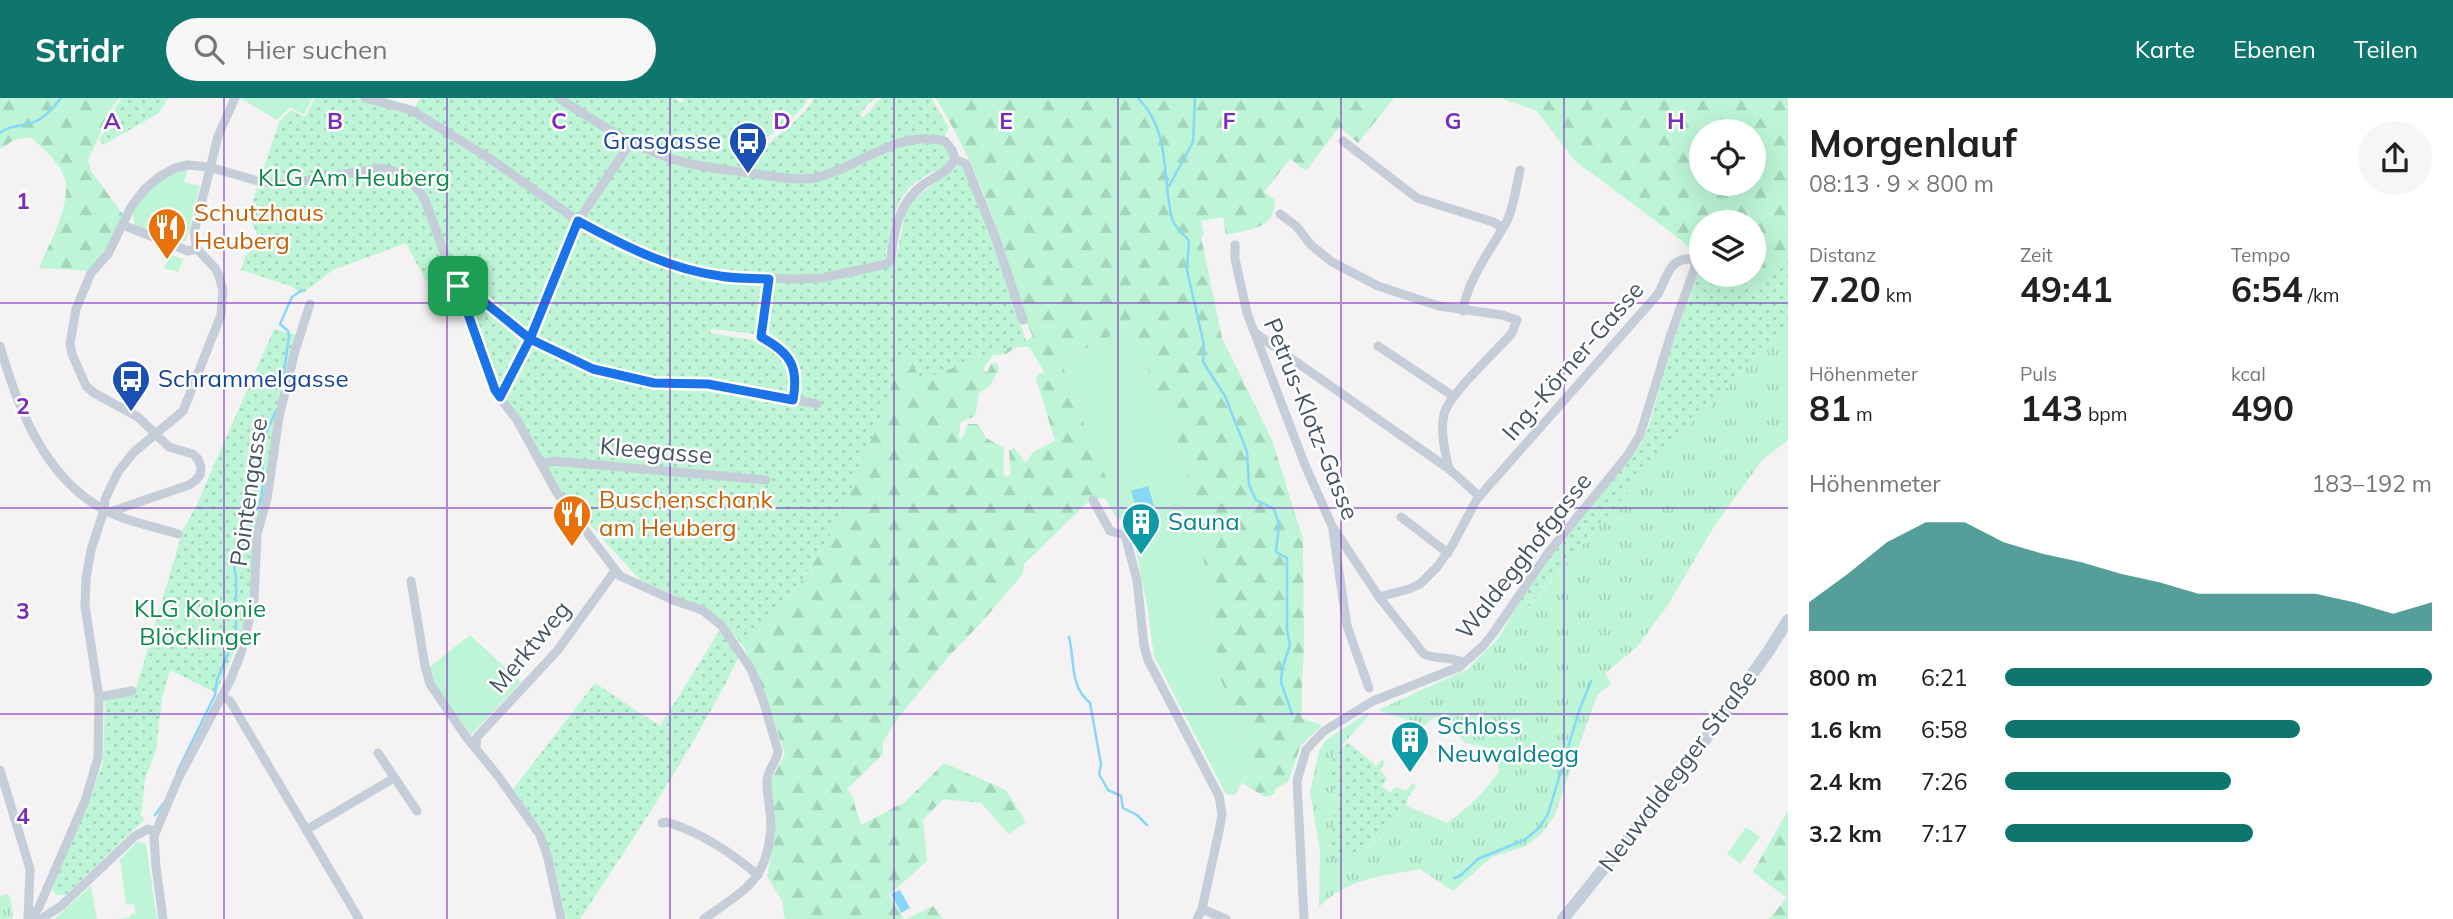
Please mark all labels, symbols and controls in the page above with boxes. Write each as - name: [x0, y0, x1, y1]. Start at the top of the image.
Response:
- search box: [166, 18, 656, 81]
- text: Stridr: [35, 29, 124, 70]
- icon: search: [190, 30, 228, 68]
- text: Hier suchen: [246, 33, 388, 66]
- text: Karte: [2135, 34, 2195, 64]
- text: Ebenen: [2233, 34, 2316, 64]
- text: Teilen: [2354, 34, 2418, 64]
- text: A: [103, 106, 121, 135]
- text: B: [327, 106, 343, 135]
- text: C: [551, 106, 567, 135]
- text: D: [773, 106, 791, 135]
- text: E: [999, 106, 1013, 135]
- text: F: [1222, 106, 1236, 135]
- text: G: [1444, 106, 1462, 135]
- text: H: [1667, 106, 1685, 135]
- map controls: [1689, 119, 1766, 287]
- button: locate: [1689, 119, 1766, 196]
- text: Morgenlauf: [1809, 119, 2017, 167]
- bus stop icon: Grasgasse: [727, 120, 769, 175]
- button: share: [2358, 121, 2432, 195]
- place label: Grasgasse: [603, 125, 721, 155]
- park label: KLG Am Heuberg: [258, 162, 450, 192]
- text: 08:13 · 9 × 800 m: [1809, 169, 1994, 198]
- text: 1: [16, 186, 30, 215]
- place label: Schutzhaus Heuberg: [194, 197, 324, 255]
- restaurant icon: Schutzhaus Heuberg: [146, 206, 188, 261]
- button: layers: [1689, 210, 1766, 287]
- text: Distanz: [1809, 243, 1876, 267]
- text: Zeit: [2020, 243, 2053, 267]
- text: Tempo: [2231, 243, 2290, 267]
- pin: [428, 256, 488, 316]
- icon: arrive: [439, 267, 477, 305]
- text: 7.20: [1809, 267, 1881, 311]
- text: 49:41: [2020, 267, 2113, 311]
- text: 6:54: [2231, 267, 2303, 311]
- street label: Ing.-Körner-Gasse: [1495, 275, 1650, 446]
- text: km: [1881, 283, 1912, 307]
- text: /km: [2303, 283, 2340, 307]
- street label: Petrus-Klotz-Gasse: [1258, 313, 1366, 524]
- bus stop icon: Schrammelgasse: [110, 358, 152, 413]
- text: Höhenmeter: [1809, 362, 1918, 386]
- text: Puls: [2020, 362, 2057, 386]
- text: kcal: [2231, 362, 2266, 386]
- place label: Schrammelgasse: [158, 363, 349, 393]
- text: 81: [1809, 386, 1851, 430]
- text: 143: [2020, 386, 2083, 430]
- text: 490: [2231, 386, 2294, 430]
- text: 2: [16, 391, 30, 420]
- text: m: [1851, 402, 1873, 426]
- text: bpm: [2083, 402, 2127, 426]
- street label: Pointengasse: [223, 416, 273, 568]
- street label: Kleegasse: [599, 430, 714, 470]
- street label: Waldegghofgasse: [1449, 466, 1598, 645]
- text: Höhenmeter: [1809, 469, 1941, 498]
- text: 183–192 m: [2311, 469, 2432, 498]
- place label: Buschenschank am Heuberg: [599, 484, 773, 542]
- restaurant icon: Buschenschank am Heuberg: [551, 493, 593, 548]
- building icon: Sauna: [1120, 501, 1162, 556]
- place label: Sauna: [1168, 506, 1240, 536]
- park label: KLG Kolonie Blöcklinger: [134, 593, 266, 651]
- street label: Merktweg: [482, 594, 576, 699]
- text: 3: [16, 596, 30, 625]
- text: 800 m: [1809, 663, 1877, 692]
- text: 6:21: [1921, 663, 1968, 692]
- street label: Neuwaldegger Straße: [1592, 664, 1763, 877]
- place label: Schloss Neuwaldegg: [1437, 710, 1579, 768]
- text: 1.6 km: [1809, 715, 1882, 744]
- text: 6:58: [1921, 715, 1968, 744]
- building icon: Schloss Neuwaldegg: [1389, 719, 1431, 774]
- text: 2.4 km: [1809, 767, 1882, 796]
- text: 7:26: [1921, 767, 1968, 796]
- text: 4: [16, 801, 30, 830]
- text: 3.2 km: [1809, 819, 1882, 848]
- text: 7:17: [1921, 819, 1968, 848]

